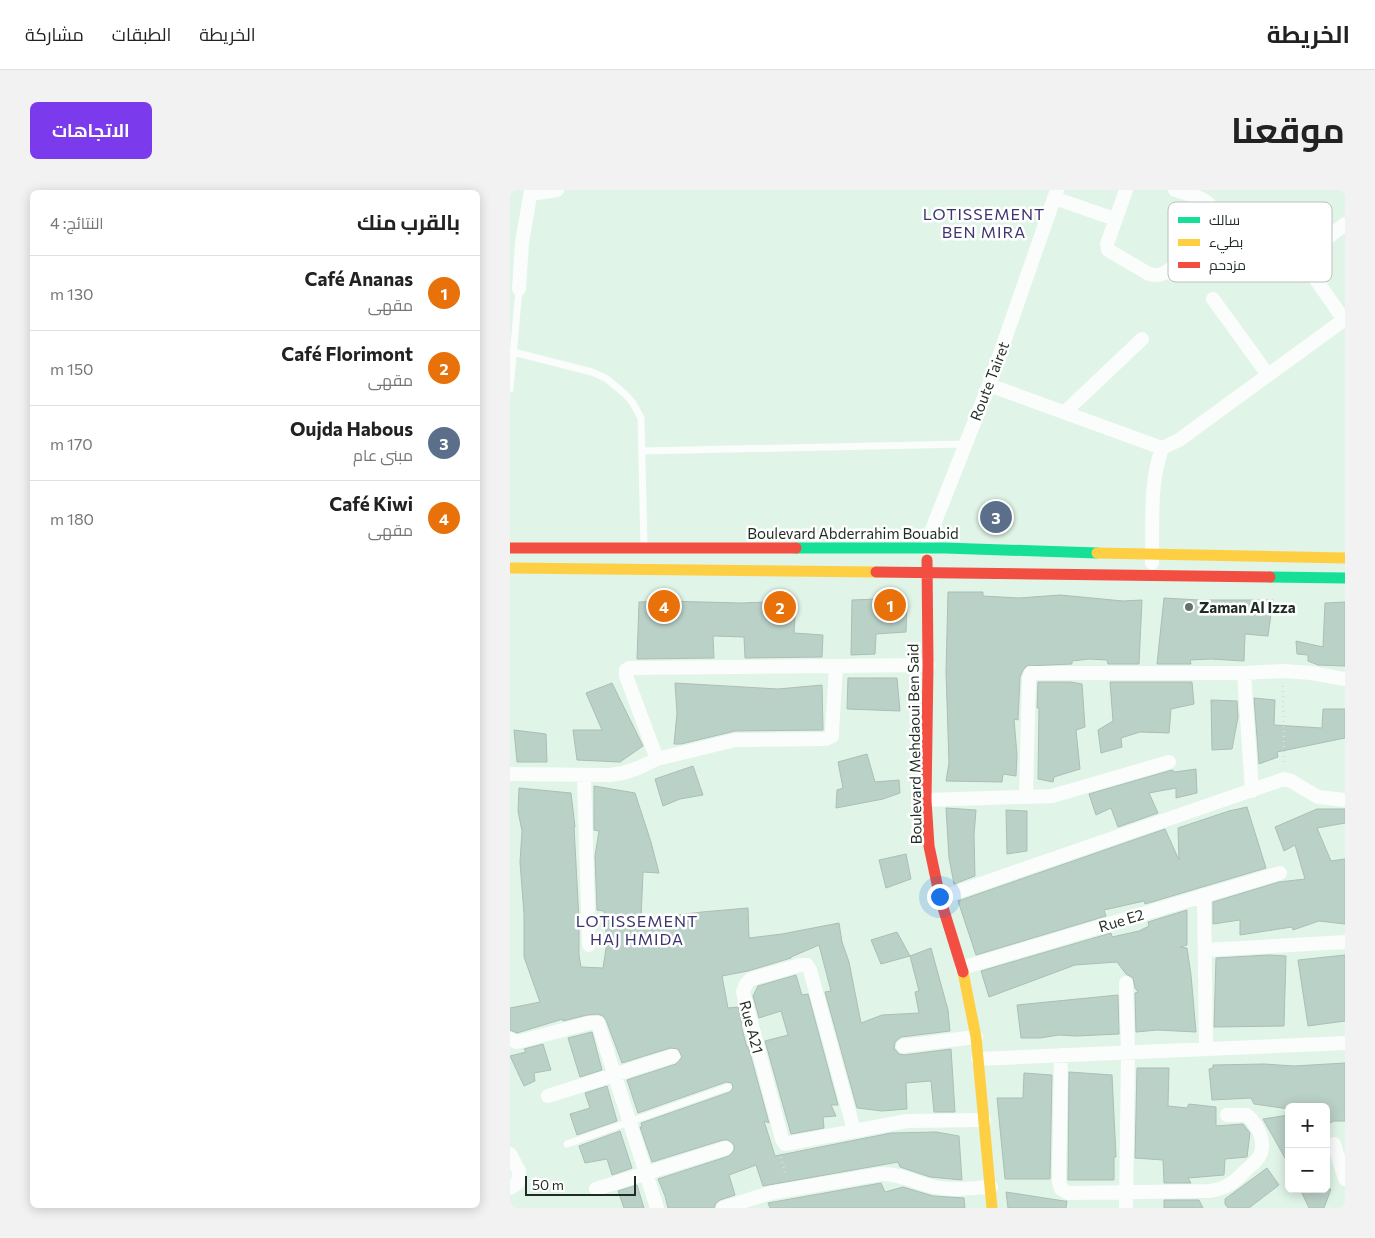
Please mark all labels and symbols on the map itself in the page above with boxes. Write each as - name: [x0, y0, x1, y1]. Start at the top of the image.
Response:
- legend: [1168, 202, 1332, 282]
- district label: LOTISSEMENT BEN MIRA: [923, 204, 1045, 241]
- text: سالك: [1209, 211, 1240, 228]
- text: بطيء: [1209, 233, 1243, 254]
- text: مزدحم: [1209, 256, 1246, 275]
- street label: Route Tairet: [966, 339, 1012, 423]
- pin: 3: [980, 498, 1012, 536]
- street label: Boulevard Abderrahim Bouabid: [747, 524, 959, 542]
- pin: 1: [874, 586, 906, 624]
- pin: 4: [648, 587, 680, 625]
- pin: 2: [764, 588, 796, 626]
- place label: Zaman Al Izza: [1199, 598, 1296, 616]
- marker: Zaman Al Izza: [1183, 601, 1195, 613]
- street label: Boulevard Mehdaoui Ben Said: [903, 643, 925, 845]
- your location: [927, 884, 953, 910]
- street label: Rue E2: [1096, 905, 1146, 935]
- district label: LOTISSEMENT HAJ HMIDA: [576, 911, 698, 948]
- street label: Rue A21: [736, 998, 768, 1056]
- scale bar: [525, 1173, 636, 1196]

